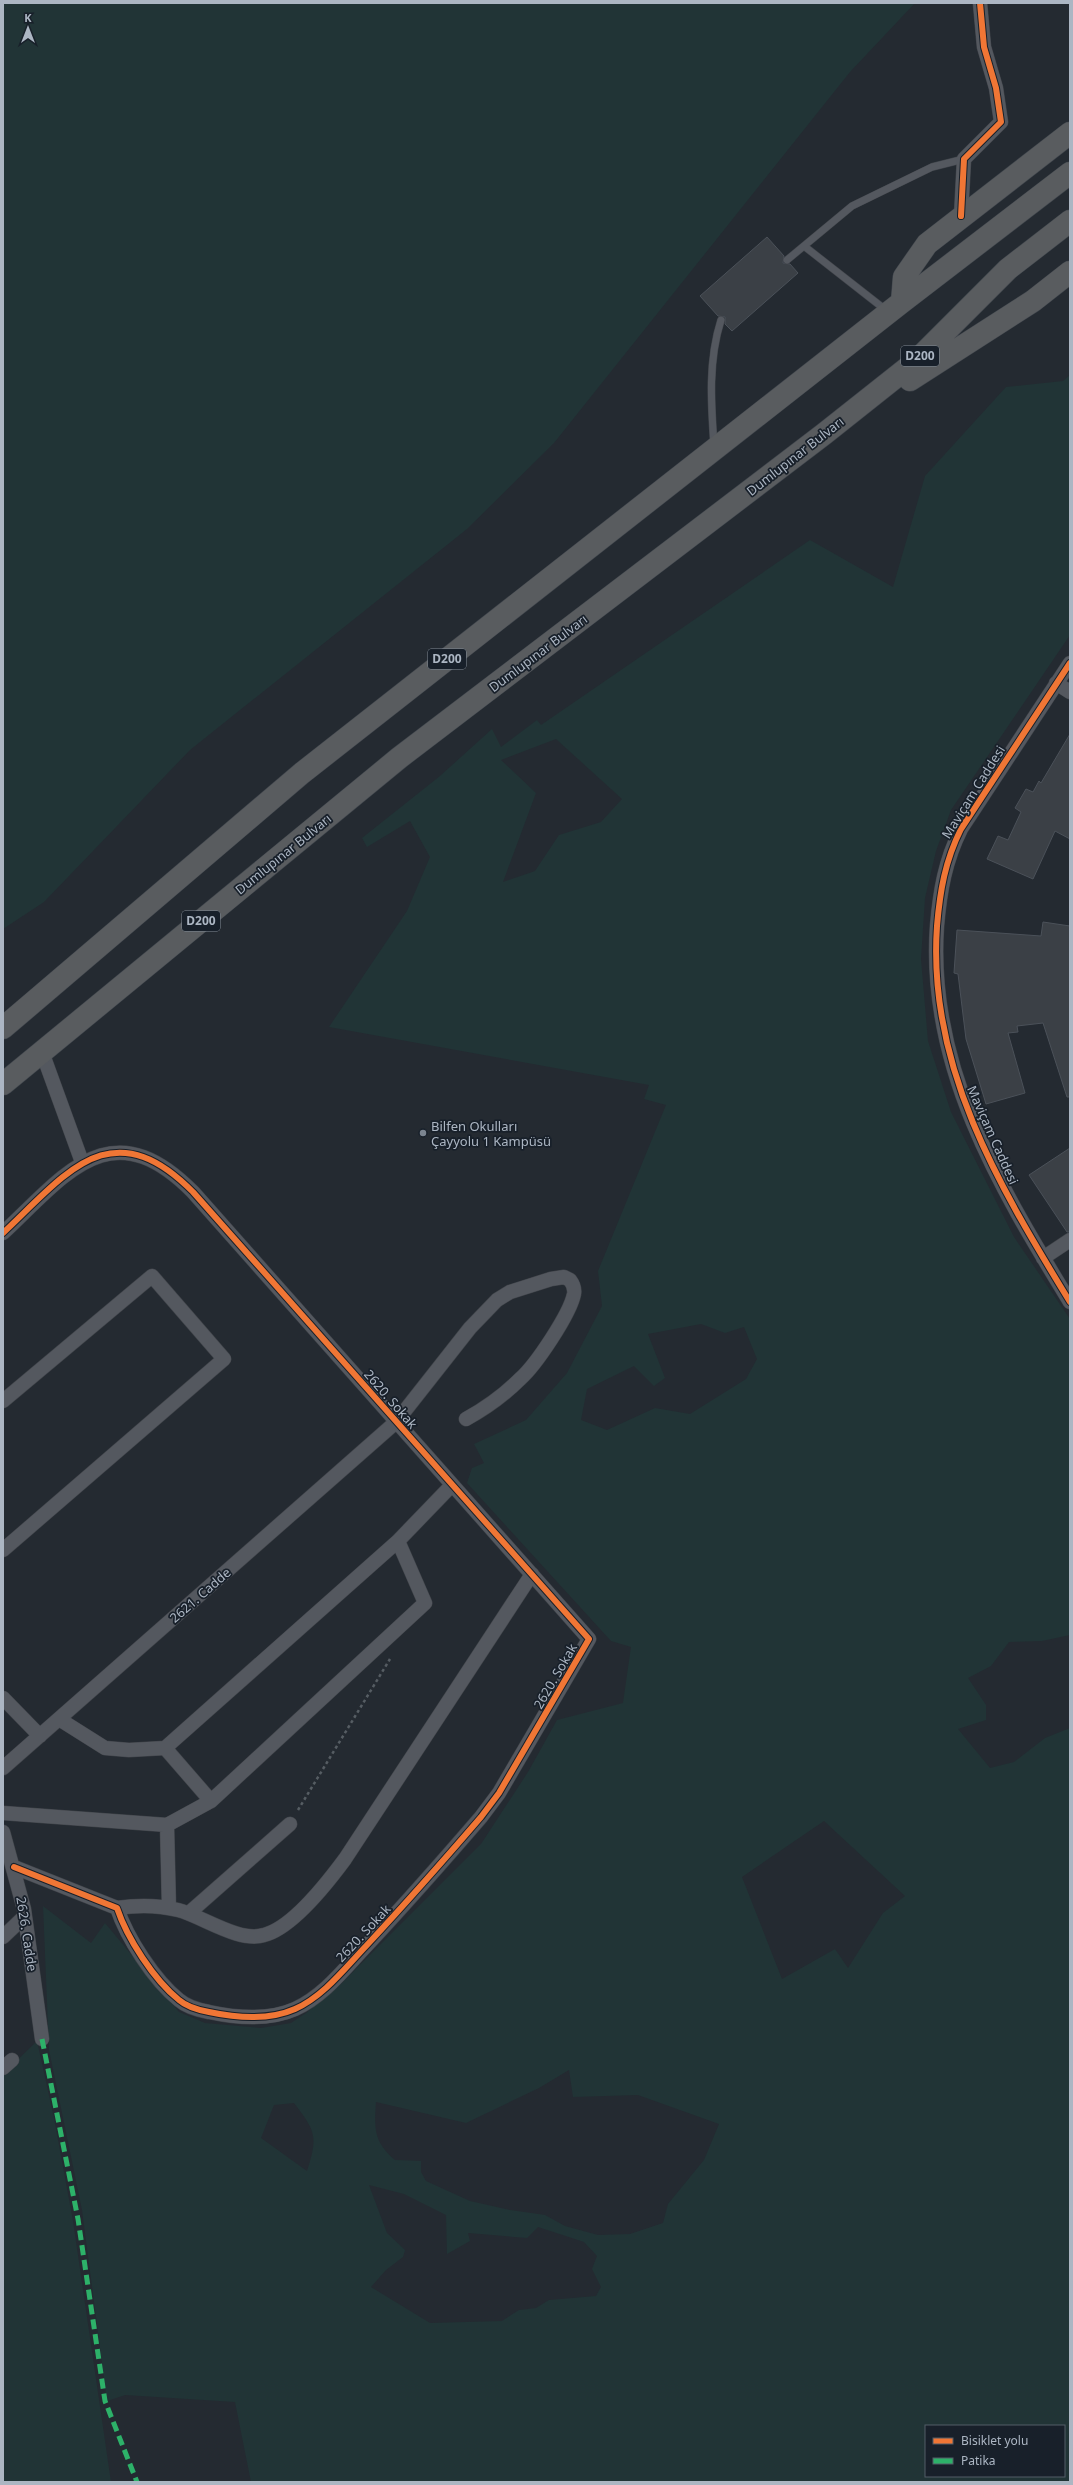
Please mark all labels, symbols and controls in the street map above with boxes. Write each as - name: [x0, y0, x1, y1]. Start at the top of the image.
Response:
- north arrow: [8, 8, 48, 48]
- text: K: [24, 10, 32, 25]
- road number: D200: [901, 346, 939, 366]
- street label: Dumlupınar Bulvarı: [743, 412, 847, 500]
- street label: Dumlupınar Bulvarı: [485, 610, 591, 696]
- road number: D200: [428, 649, 466, 669]
- street label: Maviçam Caddesi: [937, 742, 1009, 842]
- street label: Dumlupınar Bulvarı: [231, 810, 335, 898]
- road number: D200: [182, 911, 220, 931]
- street label: Maviçam Caddesi: [963, 1083, 1023, 1187]
- place label: Bilfen Okulları Çayyolu 1 Kampüsü: [431, 1117, 551, 1150]
- marker: Bilfen Okulları Çayyolu 1 Kampüsü: [418, 1128, 428, 1138]
- street label: 2620. Sokak: [360, 1366, 422, 1432]
- street label: 2621. Cadde: [166, 1563, 234, 1627]
- street label: 2620. Sokak: [529, 1640, 581, 1712]
- street label: 2626. Cadde: [12, 1895, 42, 1973]
- street label: 2620. Sokak: [332, 1900, 394, 1966]
- legend: [925, 2425, 1065, 2477]
- text: Bisiklet yolu: [961, 2432, 1028, 2449]
- text: Patika: [961, 2452, 996, 2469]

